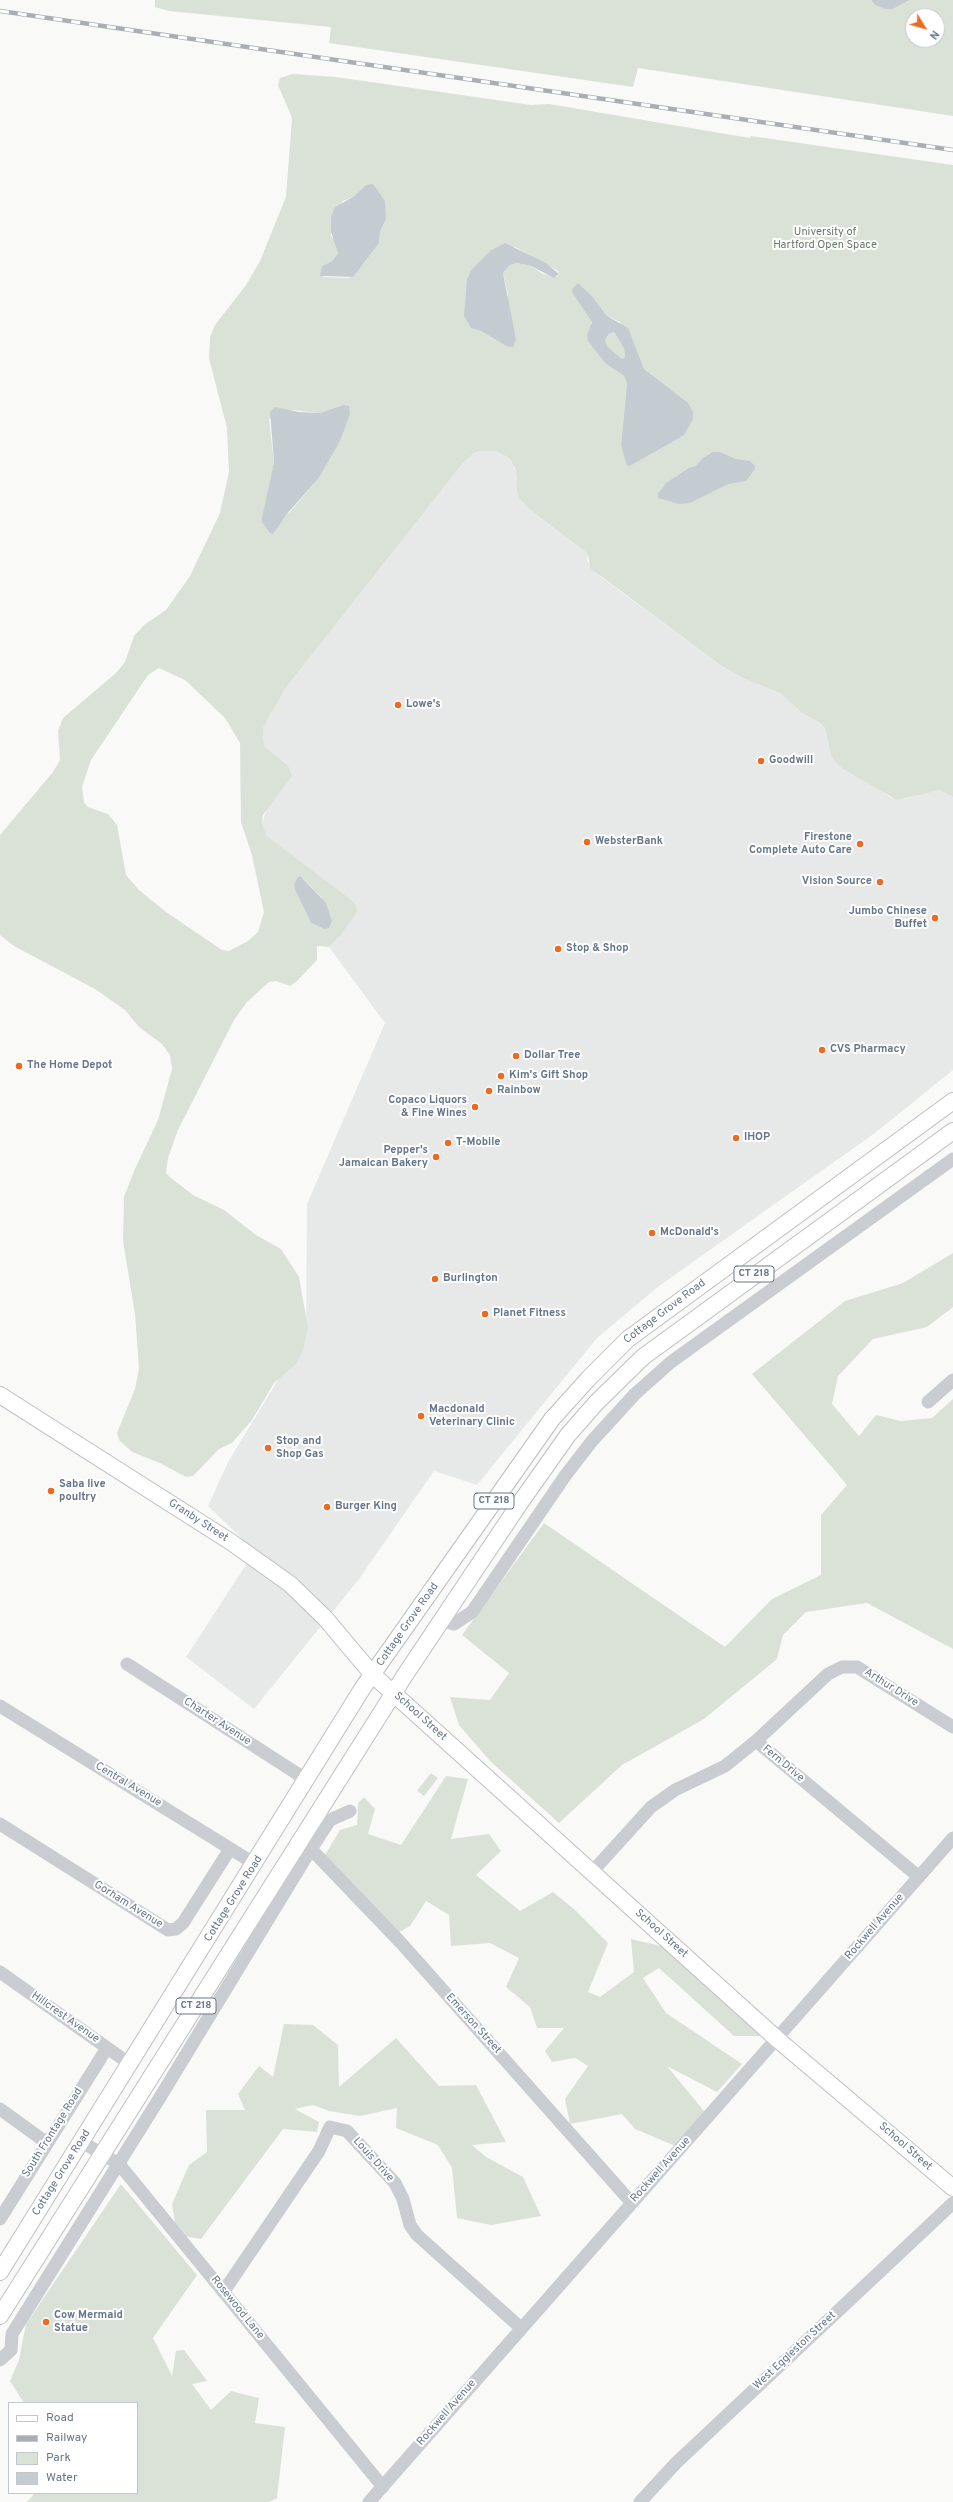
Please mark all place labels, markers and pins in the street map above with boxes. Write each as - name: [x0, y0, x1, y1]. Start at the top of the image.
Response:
- place label: Lowe's: [406, 698, 441, 712]
- marker: Lowe's: [393, 700, 403, 710]
- place label: Goodwill: [769, 754, 813, 768]
- marker: Goodwill: [756, 756, 766, 766]
- place label: Firestone Complete Auto Care: [749, 831, 852, 857]
- place label: WebsterBank: [595, 835, 663, 849]
- marker: WebsterBank: [582, 837, 592, 847]
- marker: Firestone Complete Auto Care: [855, 839, 865, 849]
- place label: Vision Source: [802, 875, 872, 889]
- marker: Vision Source: [875, 877, 885, 887]
- place label: Jumbo Chinese Buffet: [849, 905, 927, 931]
- marker: Jumbo Chinese Buffet: [930, 913, 940, 923]
- place label: Stop & Shop: [566, 942, 628, 956]
- marker: Stop & Shop: [553, 944, 563, 954]
- place label: CVS Pharmacy: [830, 1043, 906, 1057]
- marker: CVS Pharmacy: [817, 1045, 827, 1055]
- place label: Dollar Tree: [524, 1049, 580, 1063]
- marker: Dollar Tree: [511, 1051, 521, 1061]
- place label: The Home Depot: [27, 1059, 112, 1073]
- marker: The Home Depot: [14, 1061, 24, 1071]
- place label: Kim's Gift Shop: [509, 1069, 588, 1083]
- marker: Kim's Gift Shop: [496, 1071, 506, 1081]
- place label: Rainbow: [497, 1084, 541, 1098]
- marker: Rainbow: [484, 1086, 494, 1096]
- place label: Copaco Liquors & Fine Wines: [388, 1094, 467, 1120]
- marker: Copaco Liquors & Fine Wines: [470, 1102, 480, 1112]
- place label: IHOP: [744, 1131, 770, 1145]
- marker: IHOP: [731, 1133, 741, 1143]
- place label: T-Mobile: [456, 1136, 500, 1150]
- marker: T-Mobile: [443, 1138, 453, 1148]
- place label: Pepper's Jamaican Bakery: [339, 1144, 428, 1170]
- marker: Pepper's Jamaican Bakery: [431, 1152, 441, 1162]
- place label: McDonald's: [660, 1226, 719, 1240]
- marker: McDonald's: [647, 1228, 657, 1238]
- place label: Burlington: [443, 1272, 498, 1286]
- marker: Burlington: [430, 1274, 440, 1284]
- place label: Planet Fitness: [493, 1307, 566, 1321]
- marker: Planet Fitness: [480, 1309, 490, 1319]
- place label: Macdonald Veterinary Clinic: [429, 1403, 515, 1429]
- marker: Macdonald Veterinary Clinic: [416, 1411, 426, 1421]
- place label: Stop and Shop Gas: [276, 1435, 324, 1461]
- marker: Stop and Shop Gas: [263, 1443, 273, 1453]
- place label: Saba live poultry: [59, 1478, 106, 1504]
- marker: Saba live poultry: [46, 1486, 56, 1496]
- place label: Burger King: [335, 1500, 397, 1514]
- marker: Burger King: [322, 1502, 332, 1512]
- place label: Cow Mermaid Statue: [54, 2309, 123, 2335]
- marker: Cow Mermaid Statue: [41, 2317, 51, 2327]

